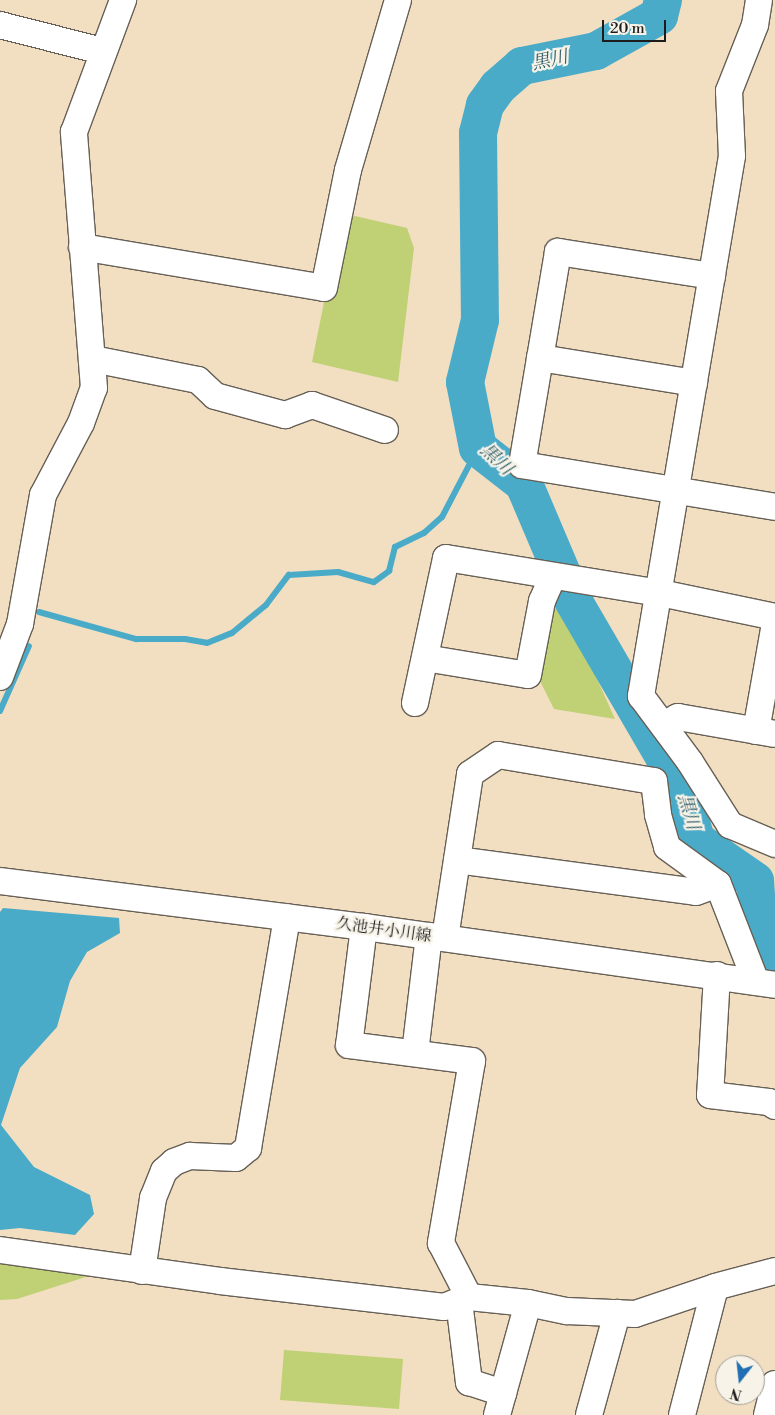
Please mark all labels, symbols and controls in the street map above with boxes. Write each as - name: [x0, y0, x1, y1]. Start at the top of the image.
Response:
- scale bar: [605, 10, 669, 42]
- text: 20 m: [610, 19, 645, 38]
- water label: 黒川: [530, 47, 570, 75]
- water label: 黒川: [475, 440, 517, 480]
- water label: 黒川: [673, 792, 703, 832]
- street label: 久池井小川線: [335, 914, 433, 946]
- north arrow: [715, 1355, 765, 1405]
- text: N: [728, 1383, 744, 1404]

